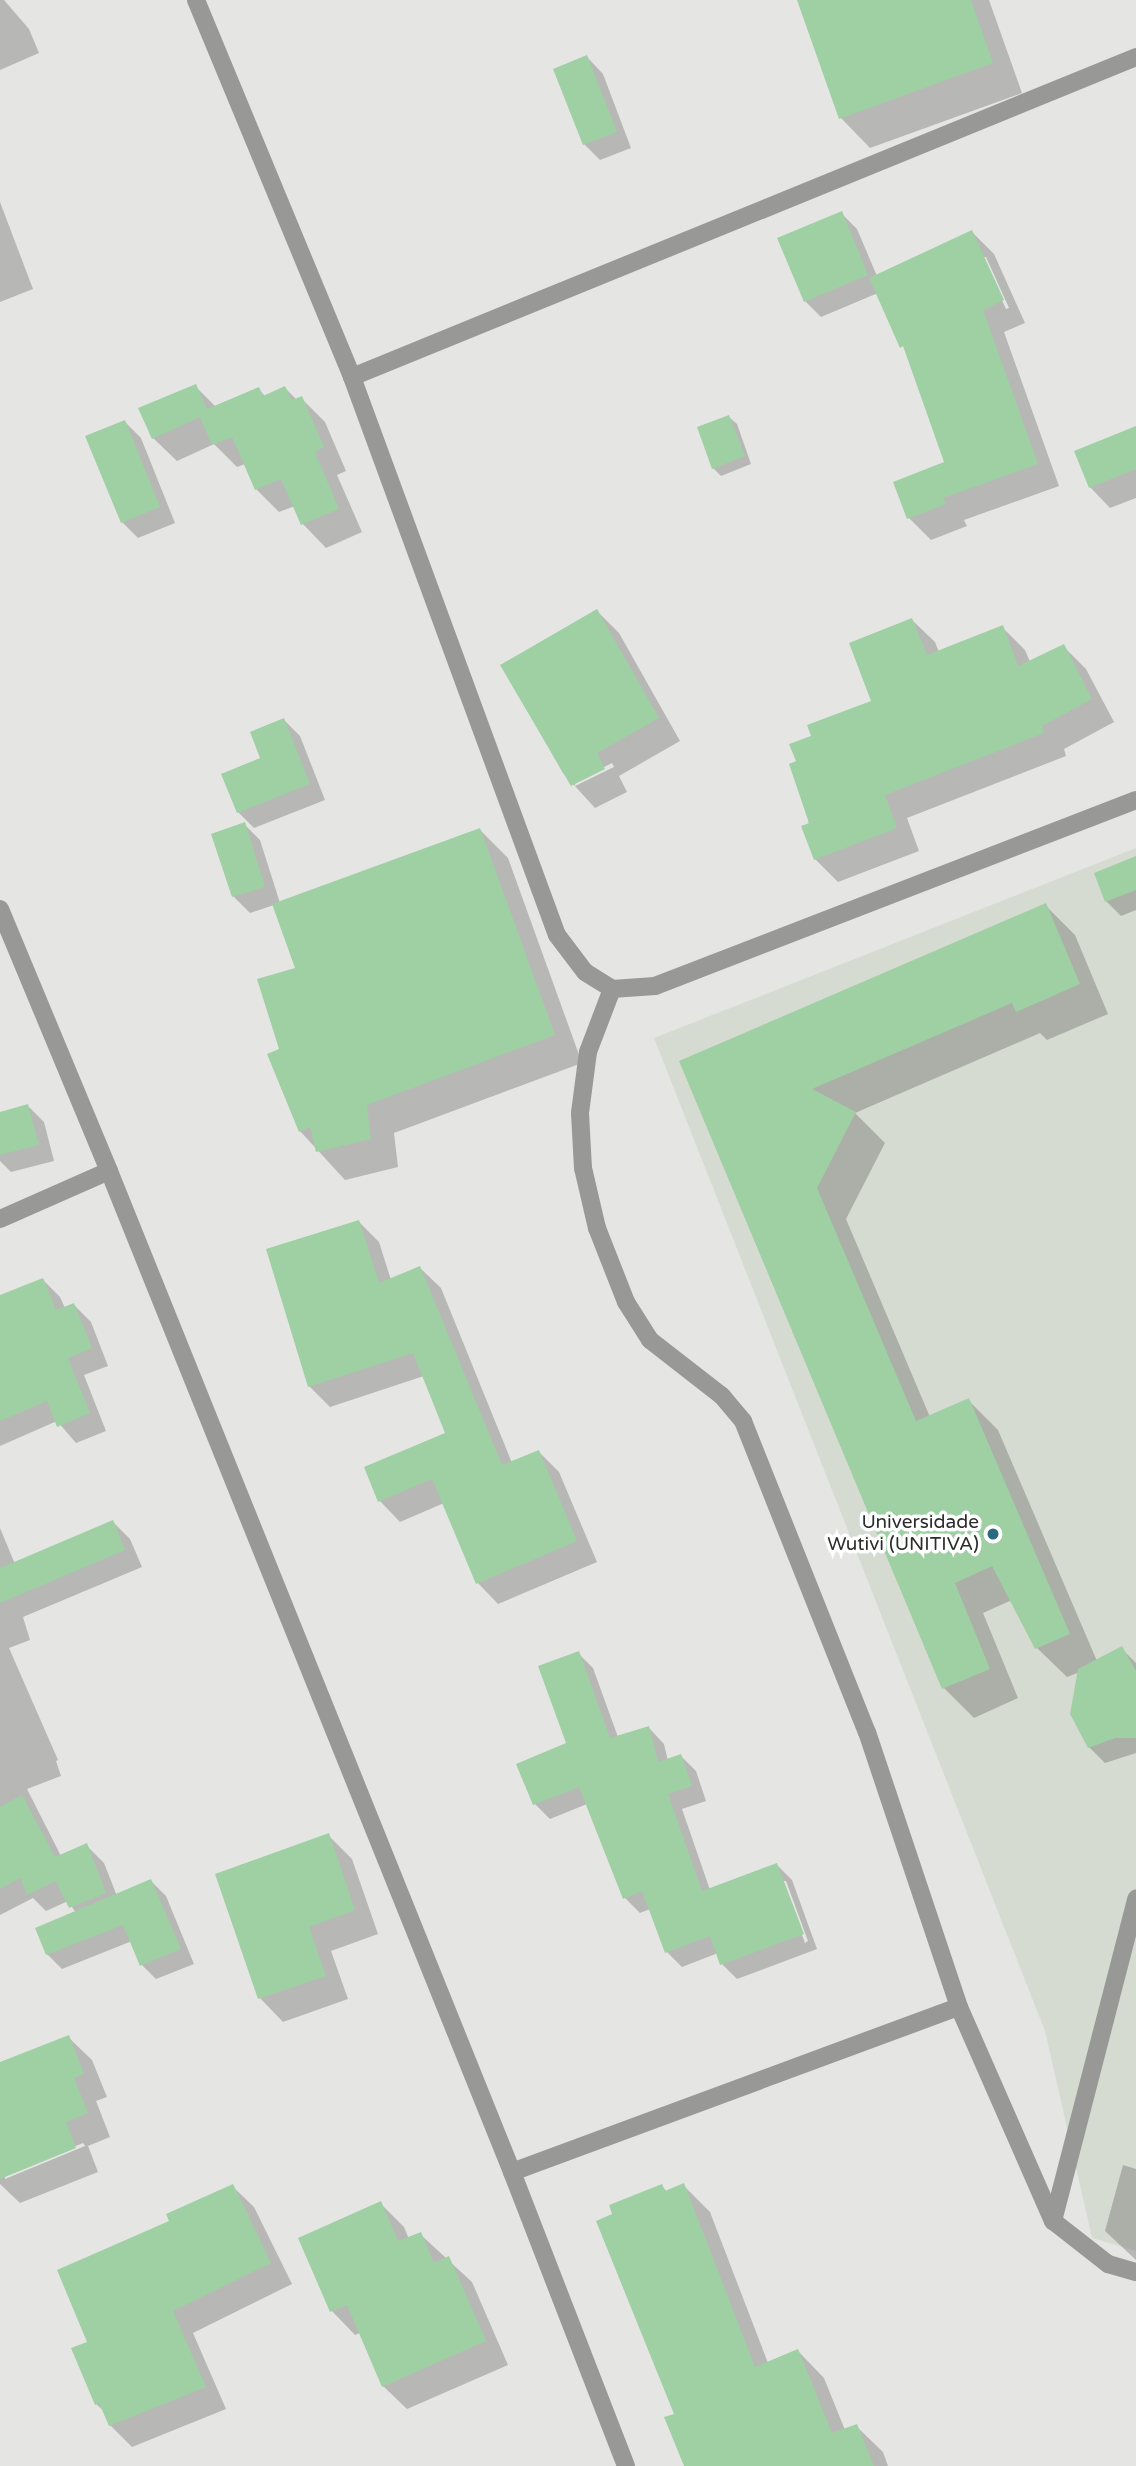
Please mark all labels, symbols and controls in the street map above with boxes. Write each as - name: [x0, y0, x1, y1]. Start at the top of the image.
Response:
- place label: Universidade Wutivi (UNITIVA): [827, 1512, 979, 1556]
- marker: Universidade Wutivi (UNITIVA): [985, 1526, 1001, 1542]

